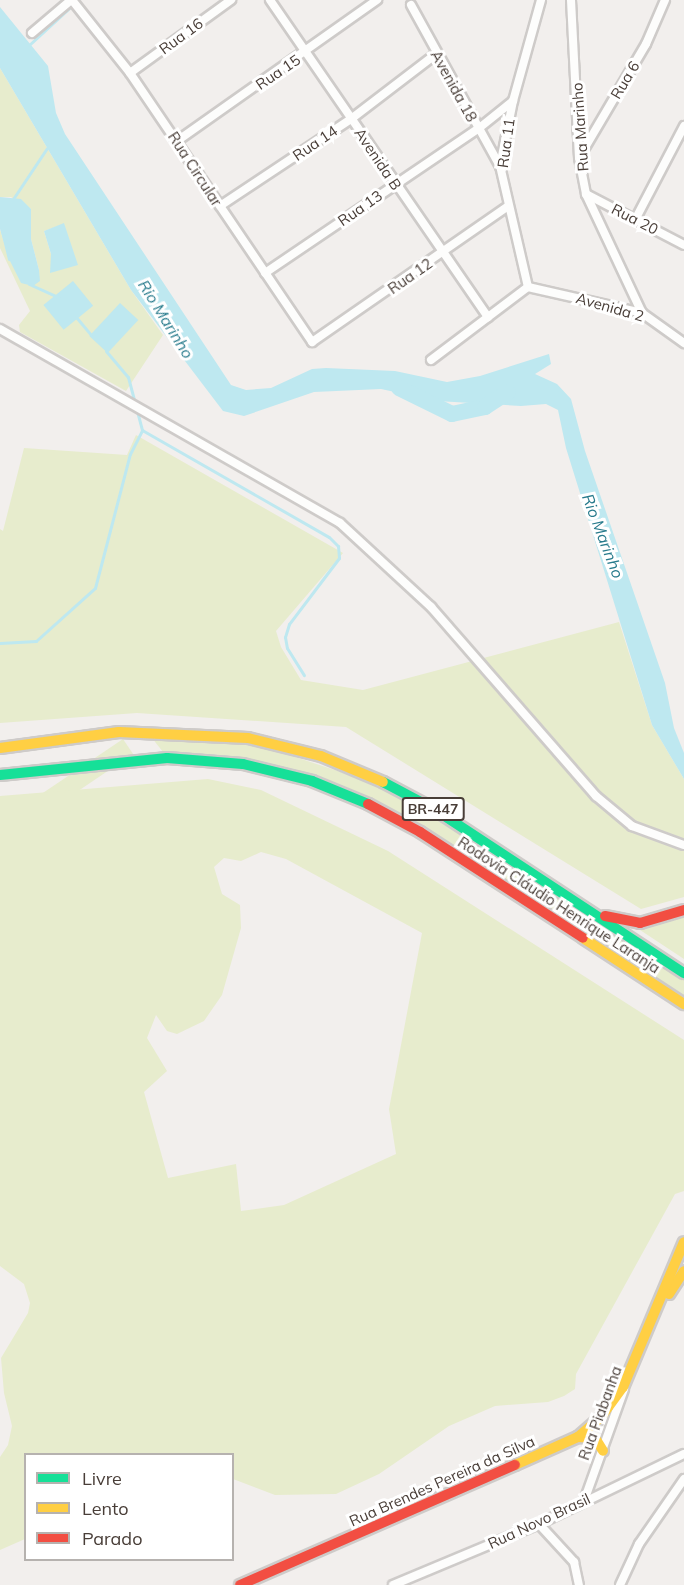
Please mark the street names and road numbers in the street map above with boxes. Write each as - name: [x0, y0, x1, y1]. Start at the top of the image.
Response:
- street label: Rua 16: [156, 14, 206, 58]
- street label: Avenida 18: [427, 47, 481, 125]
- street label: Rua 15: [252, 51, 304, 93]
- street label: Rua 6: [607, 58, 643, 102]
- street label: Rua Marinho: [568, 82, 592, 172]
- street label: Rua 11: [494, 117, 518, 169]
- street label: Rua 14: [289, 122, 341, 164]
- street label: Avenida B: [351, 124, 405, 194]
- street label: Rua Circular: [164, 128, 226, 210]
- street label: Rua 13: [334, 186, 386, 230]
- street label: Rua 20: [609, 200, 661, 238]
- street label: Rua 12: [384, 254, 436, 298]
- street label: Avenida 2: [574, 289, 646, 325]
- road number: BR-447: [402, 798, 464, 820]
- street label: Rodovia Cláudio Henrique Laranja: [455, 833, 663, 977]
- street label: Rua Piabanha: [575, 1363, 625, 1463]
- street label: Rua Brendes Pereira da Silva: [346, 1432, 538, 1530]
- street label: Rua Novo Brasil: [485, 1489, 593, 1553]

